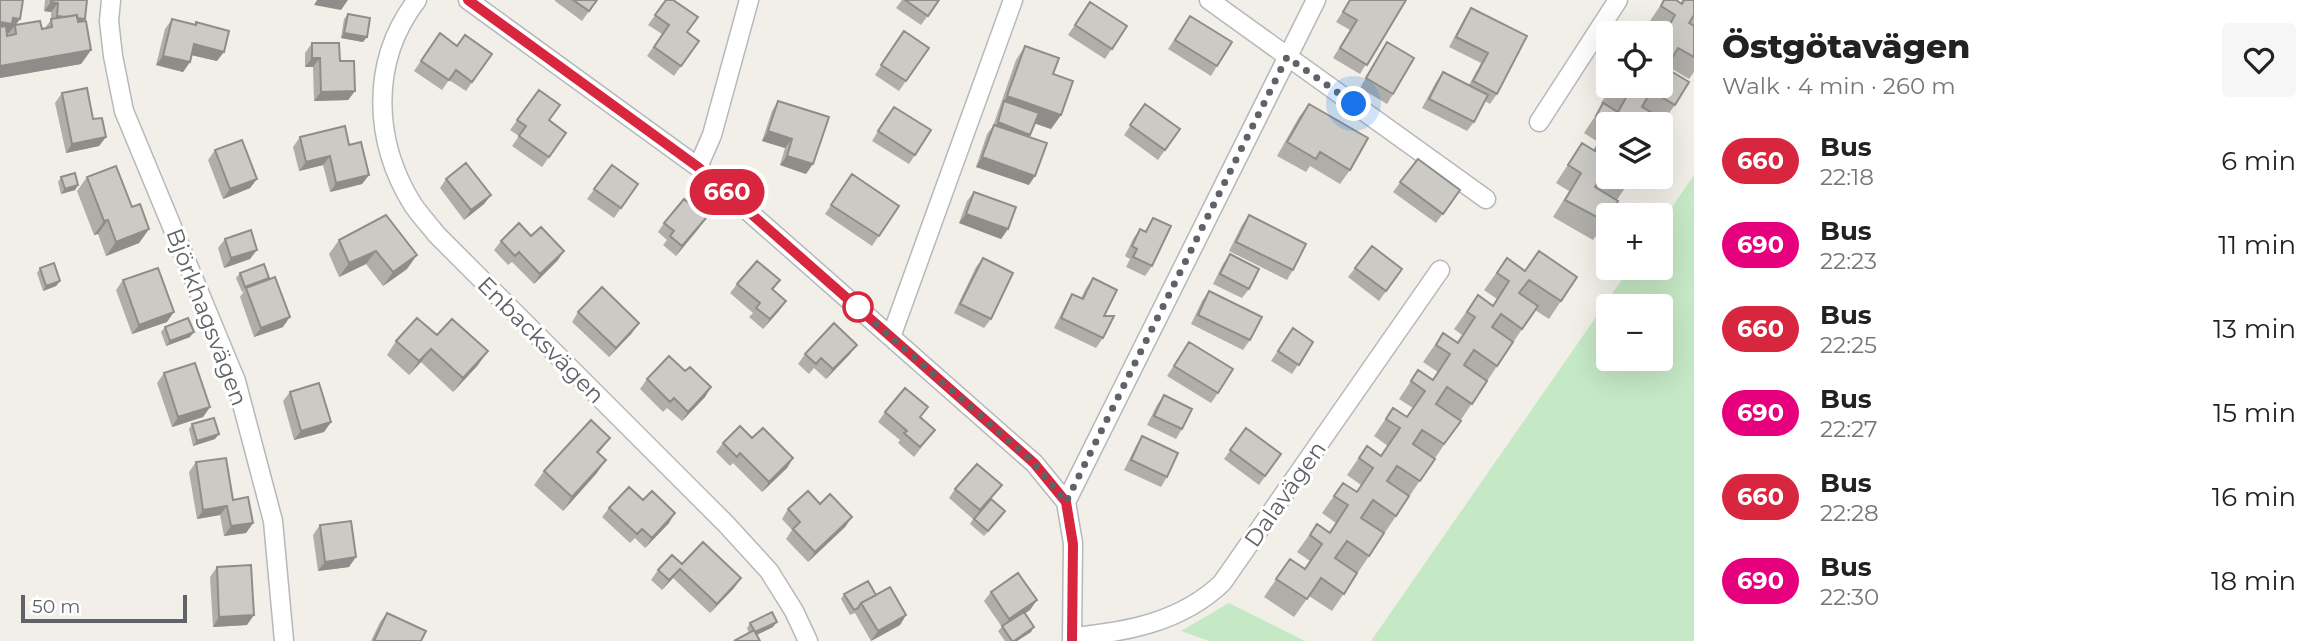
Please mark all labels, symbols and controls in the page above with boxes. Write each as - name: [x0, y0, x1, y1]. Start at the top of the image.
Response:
- map controls: [1596, 21, 1673, 371]
- button: locate: [1596, 21, 1673, 98]
- button: heart: [2222, 23, 2296, 97]
- text: Östgötavägen: [1722, 26, 1970, 66]
- text: Walk · 4 min · 260 m: [1722, 72, 1956, 100]
- your location: [1336, 86, 1371, 121]
- button: layers: [1596, 112, 1673, 189]
- text: Bus: [1820, 131, 1872, 163]
- text: 6 min: [2221, 145, 2296, 177]
- text: 660: [1737, 146, 1784, 175]
- text: 22:18: [1820, 163, 1874, 191]
- line badge: 660: [687, 169, 767, 215]
- text: 660: [704, 177, 750, 206]
- button: +: [1596, 203, 1673, 280]
- text: Bus: [1820, 215, 1872, 247]
- street label: Björkhagsvägen: [160, 224, 254, 410]
- text: 11 min: [2218, 229, 2296, 261]
- text: 690: [1737, 230, 1784, 259]
- text: 22:23: [1820, 247, 1877, 275]
- street label: Enbacksvägen: [472, 271, 610, 409]
- unlabelled marker: [843, 292, 873, 322]
- button: −: [1596, 294, 1673, 371]
- text: Bus: [1820, 299, 1872, 331]
- text: 13 min: [2213, 313, 2296, 345]
- text: 660: [1737, 314, 1784, 343]
- text: 22:25: [1820, 331, 1877, 359]
- text: Bus: [1820, 383, 1872, 415]
- text: 15 min: [2213, 397, 2296, 429]
- text: 690: [1737, 398, 1784, 427]
- text: 22:27: [1820, 415, 1878, 443]
- street label: Dalavägen: [1238, 436, 1332, 552]
- text: Bus: [1820, 467, 1872, 499]
- text: 16 min: [2212, 481, 2296, 513]
- text: 660: [1737, 482, 1784, 511]
- text: 22:28: [1820, 499, 1879, 527]
- text: Bus: [1820, 551, 1872, 583]
- text: 18 min: [2211, 565, 2296, 597]
- text: 690: [1737, 566, 1784, 595]
- text: 22:30: [1820, 583, 1879, 611]
- scale bar: [21, 592, 187, 624]
- text: 50 m: [32, 595, 80, 618]

